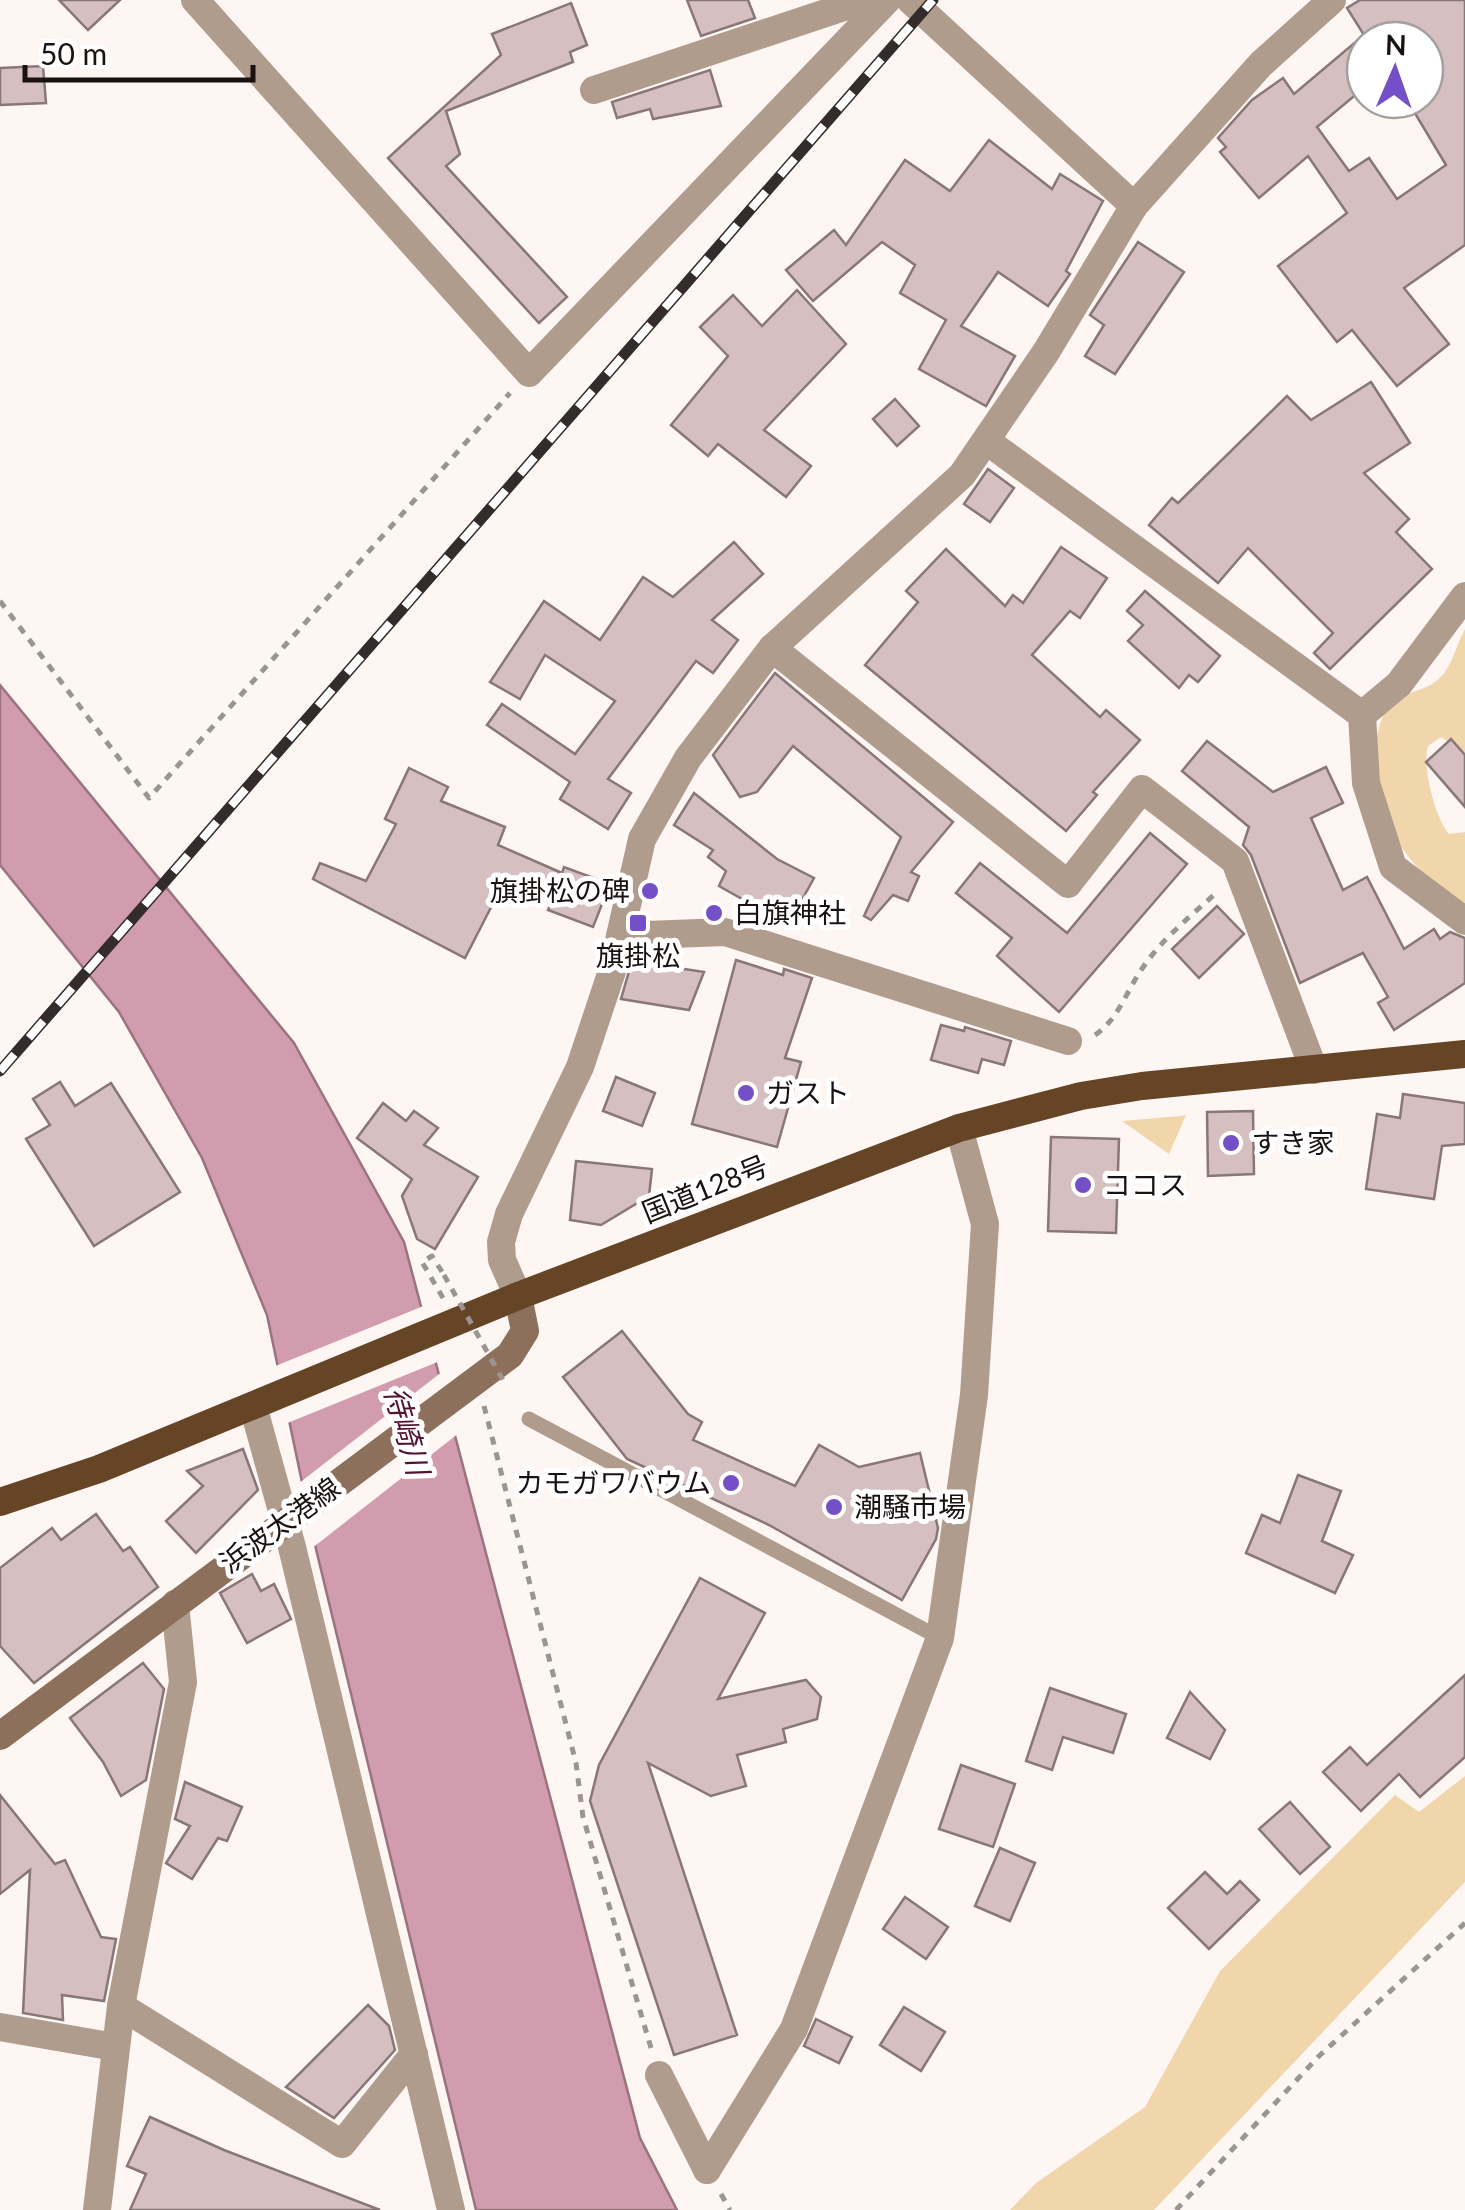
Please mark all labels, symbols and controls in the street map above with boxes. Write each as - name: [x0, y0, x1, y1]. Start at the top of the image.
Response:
- scale bar: [25, 20, 252, 82]
- north arrow: [1345, 20, 1445, 120]
- text: N: [1385, 27, 1407, 61]
- text: 50 m: [40, 35, 107, 71]
- place label: 旗掛松の碑: [490, 873, 630, 907]
- marker: 旗掛松の碑: [639, 880, 661, 902]
- place label: 白旗神社: [734, 895, 846, 929]
- marker: 白旗神社: [703, 902, 725, 924]
- marker: 旗掛松: [627, 912, 649, 934]
- place label: 旗掛松: [596, 938, 680, 972]
- place label: ガスト: [766, 1075, 850, 1109]
- marker: ガスト: [735, 1082, 757, 1104]
- place label: すき家: [1251, 1125, 1335, 1159]
- marker: すき家: [1220, 1132, 1242, 1154]
- street label: 国道128号: [637, 1147, 773, 1229]
- place label: ココス: [1103, 1167, 1187, 1201]
- marker: ココス: [1072, 1174, 1094, 1196]
- water label: 待崎川: [378, 1382, 438, 1482]
- place label: カモガワバウム: [516, 1465, 711, 1499]
- street label: 浜波太港線: [213, 1469, 346, 1579]
- marker: カモガワバウム: [720, 1472, 742, 1494]
- place label: 潮騒市場: [854, 1489, 966, 1523]
- marker: 潮騒市場: [823, 1496, 845, 1518]

